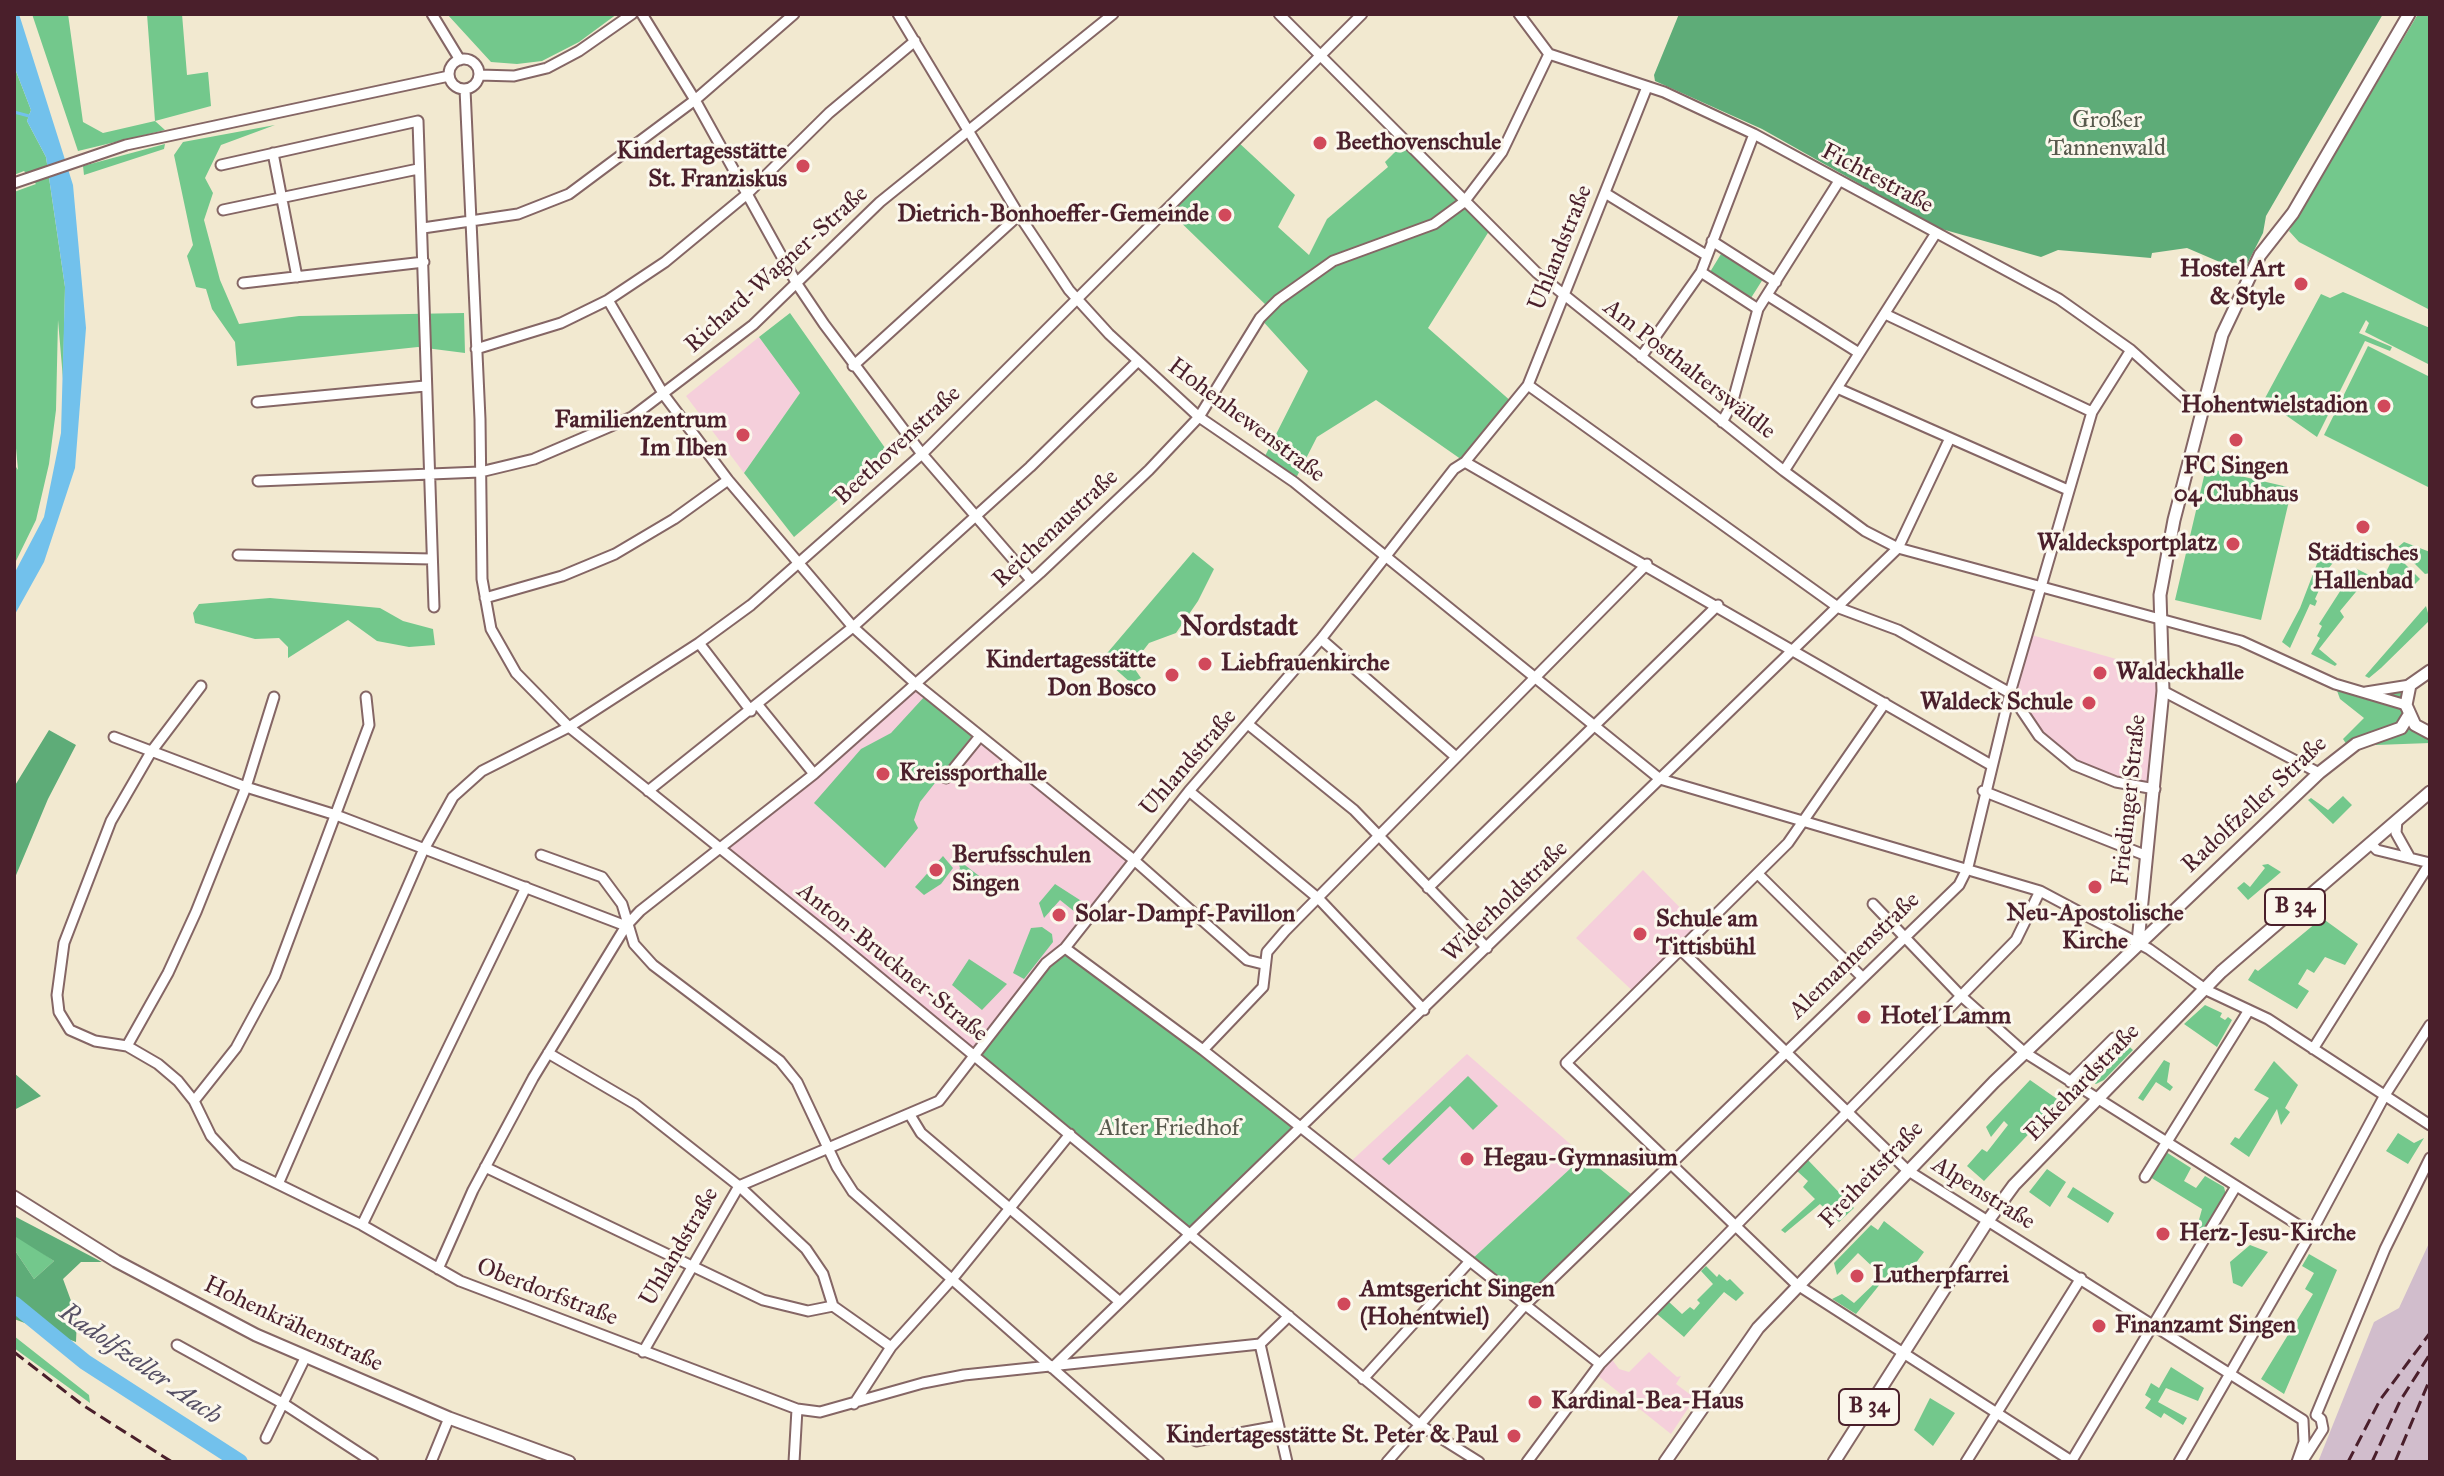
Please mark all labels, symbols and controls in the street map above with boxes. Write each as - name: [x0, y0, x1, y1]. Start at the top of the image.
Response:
- park label: Großer Tannenwald: [2048, 107, 2166, 163]
- place label: Beethovenschule: [1336, 129, 1501, 157]
- marker: Beethovenschule: [1311, 134, 1329, 152]
- street label: Fichtestraße: [1816, 137, 1938, 221]
- place label: Kindertagesstätte St. Franziskus: [616, 138, 787, 194]
- marker: Kindertagesstätte St. Franziskus: [794, 157, 812, 175]
- street label: Richard-Wagner-Straße: [680, 180, 874, 360]
- street label: Uhlandstraße: [1523, 181, 1599, 315]
- place label: Dietrich-Bonhoeffer-Gemeinde: [897, 201, 1209, 229]
- marker: Dietrich-Bonhoeffer-Gemeinde: [1216, 206, 1234, 224]
- place label: Hostel Art & Style: [2180, 256, 2285, 312]
- marker: Hostel Art & Style: [2292, 275, 2310, 293]
- street label: Am Posthalterswäldle: [1597, 294, 1781, 446]
- street label: Hohenhewenstraße: [1162, 352, 1330, 490]
- street label: Beethovenstraße: [829, 380, 967, 512]
- place label: Hohentwielstadion: [2181, 392, 2368, 420]
- marker: Hohentwielstadion: [2375, 397, 2393, 415]
- place label: Familienzentrum Im Ilben: [554, 407, 727, 463]
- marker: Familienzentrum Im Ilben: [734, 426, 752, 444]
- marker: FC Singen 04 Clubhaus: [2227, 431, 2245, 449]
- place label: FC Singen 04 Clubhaus: [2174, 453, 2298, 509]
- street label: Reichenaustraße: [987, 463, 1125, 595]
- marker: Städtisches Hallenbad: [2354, 518, 2372, 536]
- place label: Waldecksportplatz: [2037, 530, 2217, 558]
- marker: Waldecksportplatz: [2224, 535, 2242, 553]
- place label: Städtisches Hallenbad: [2308, 540, 2418, 596]
- district label: Nordstadt: [1180, 611, 1298, 645]
- place label: Kindertagesstätte Don Bosco: [985, 647, 1156, 703]
- place label: Liebfrauenkirche: [1221, 650, 1390, 678]
- marker: Liebfrauenkirche: [1196, 655, 1214, 673]
- place label: Waldeckhalle: [2116, 659, 2244, 687]
- marker: Waldeckhalle: [2091, 664, 2109, 682]
- marker: Kindertagesstätte Don Bosco: [1163, 666, 1181, 684]
- place label: Waldeck Schule: [1920, 689, 2073, 717]
- marker: Waldeck Schule: [2080, 694, 2098, 712]
- street label: Uhlandstraße: [1135, 703, 1243, 823]
- street label: Friedinger Straße: [2107, 713, 2153, 887]
- street label: Radolfzeller Straße: [2176, 730, 2334, 880]
- place label: Kreissporthalle: [899, 760, 1047, 788]
- marker: Kreissporthalle: [874, 765, 892, 783]
- street label: Widerholdstraße: [1437, 835, 1575, 969]
- place label: Berufsschulen Singen: [952, 842, 1091, 898]
- marker: Berufsschulen Singen: [927, 861, 945, 879]
- street label: Anton-Bruckner-Straße: [791, 877, 993, 1049]
- marker: Neu-Apostolische Kirche: [2086, 878, 2104, 896]
- street label: Alemannenstraße: [1784, 886, 1926, 1026]
- road number: B 34: [2265, 889, 2325, 925]
- place label: Neu-Apostolische Kirche: [2006, 900, 2184, 956]
- place label: Solar-Dampf-Pavillon: [1075, 901, 1295, 929]
- marker: Solar-Dampf-Pavillon: [1050, 906, 1068, 924]
- place label: Schule am Tittisbühl: [1656, 906, 1758, 962]
- marker: Schule am Tittisbühl: [1631, 925, 1649, 943]
- place label: Hotel Lamm: [1880, 1003, 2011, 1031]
- marker: Hotel Lamm: [1855, 1008, 1873, 1026]
- street label: Ekkehardstraße: [2020, 1018, 2146, 1148]
- park label: Alter Friedhof: [1098, 1115, 1240, 1143]
- street label: Freiheitstraße: [1814, 1116, 1930, 1234]
- place label: Hegau-Gymnasium: [1483, 1145, 1678, 1173]
- marker: Hegau-Gymnasium: [1458, 1150, 1476, 1168]
- street label: Alpenstraße: [1926, 1151, 2040, 1237]
- street label: Uhlandstraße: [634, 1182, 726, 1312]
- place label: Herz-Jesu-Kirche: [2179, 1220, 2356, 1248]
- marker: Herz-Jesu-Kirche: [2154, 1225, 2172, 1243]
- street label: Oberdorfstraße: [472, 1253, 622, 1333]
- place label: Lutherpfarrei: [1873, 1262, 2009, 1290]
- marker: Lutherpfarrei: [1848, 1267, 1866, 1285]
- street label: Hohenkrähenstraße: [199, 1271, 387, 1379]
- place label: Amtsgericht Singen (Hohentwiel): [1360, 1276, 1555, 1332]
- marker: Amtsgericht Singen (Hohentwiel): [1335, 1295, 1353, 1313]
- water label: Radolfzeller Aach: [53, 1298, 227, 1432]
- place label: Finanzamt Singen: [2115, 1312, 2296, 1340]
- marker: Finanzamt Singen: [2090, 1317, 2108, 1335]
- place label: Kardinal-Bea-Haus: [1551, 1388, 1743, 1416]
- road number: B 34: [1839, 1389, 1899, 1425]
- marker: Kardinal-Bea-Haus: [1526, 1393, 1544, 1411]
- place label: Kindertagesstätte St. Peter & Paul: [1166, 1422, 1498, 1450]
- marker: Kindertagesstätte St. Peter & Paul: [1505, 1427, 1523, 1445]

